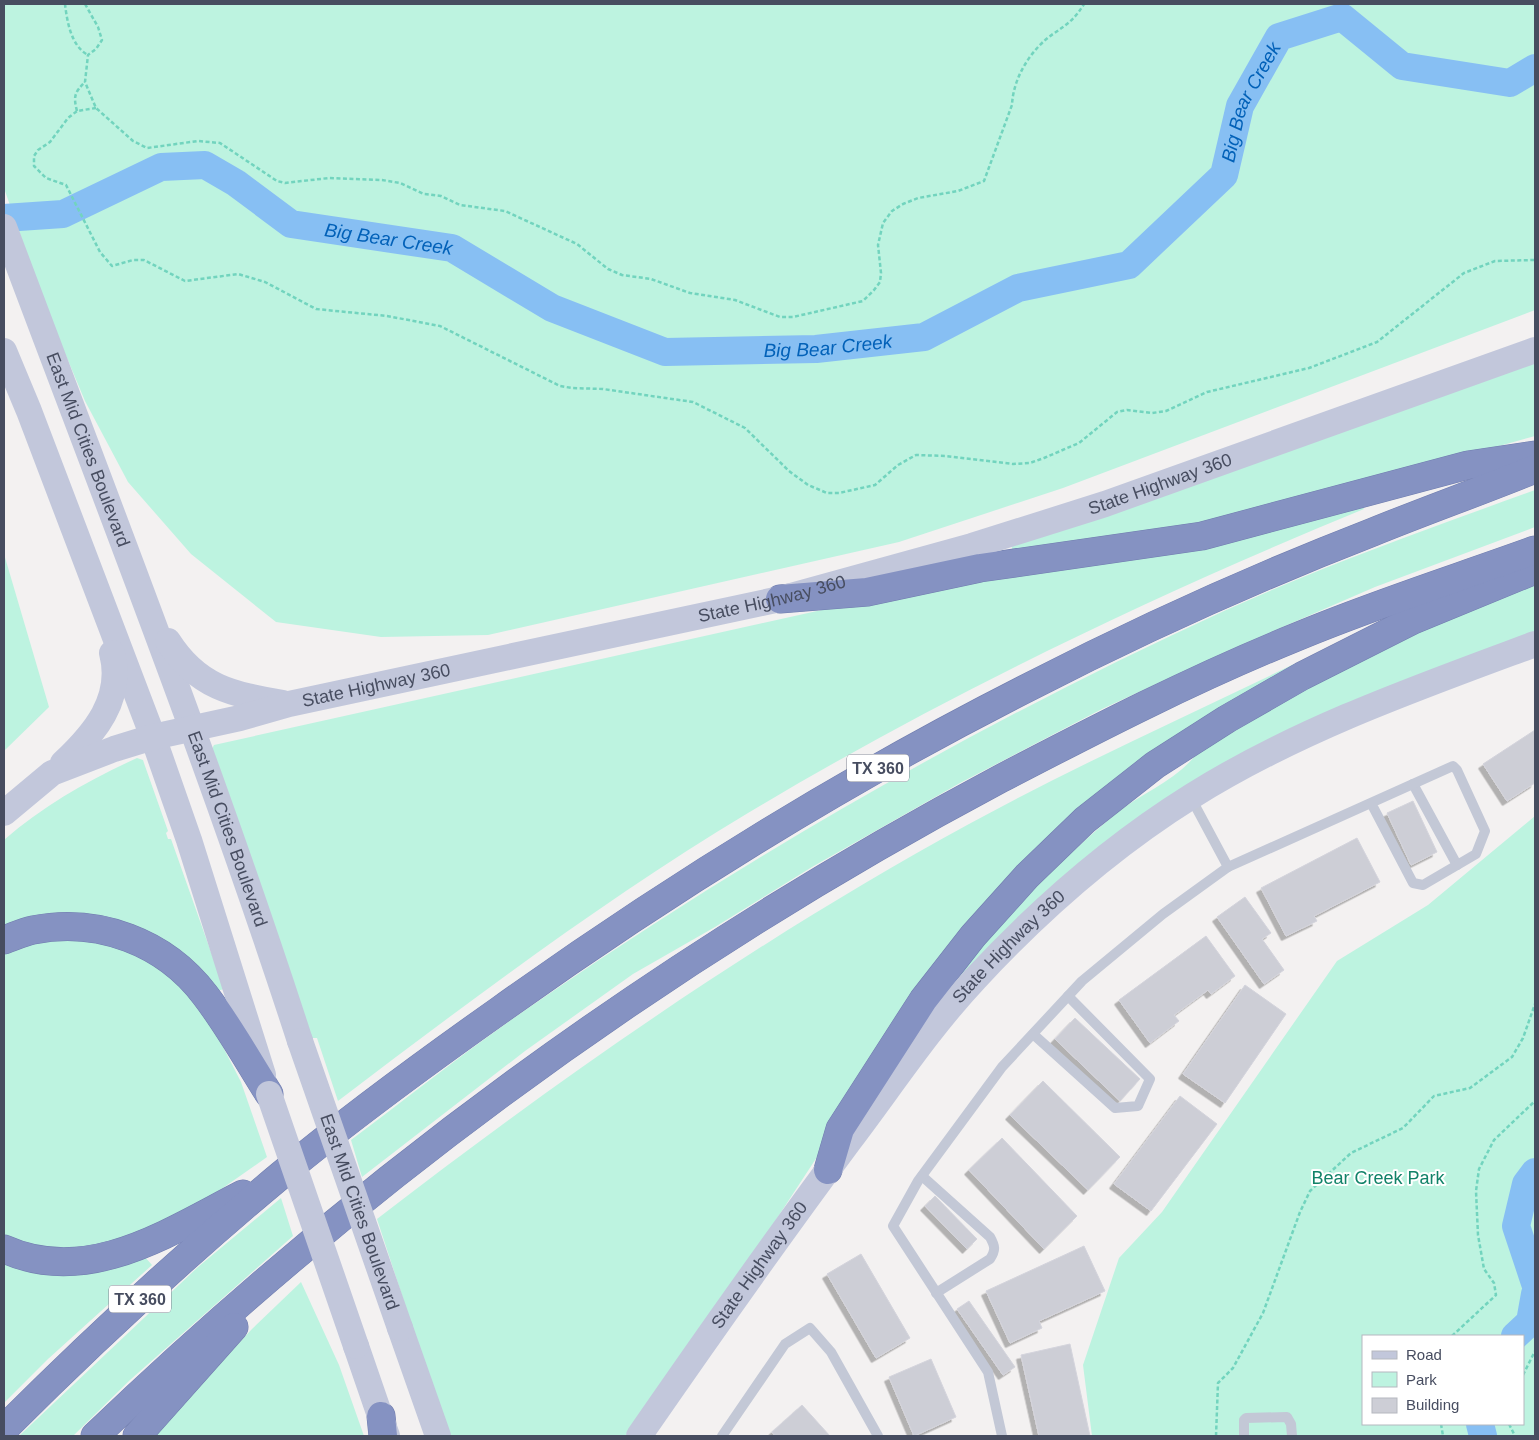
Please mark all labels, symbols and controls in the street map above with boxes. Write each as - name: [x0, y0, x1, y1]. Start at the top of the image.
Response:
- water label: Big Bear Creek: [1217, 37, 1286, 164]
- water label: Big Bear Creek: [323, 219, 455, 259]
- water label: Big Bear Creek: [763, 330, 895, 361]
- street label: East Mid Cities Boulevard: [42, 350, 134, 550]
- street label: State Highway 360: [1086, 449, 1235, 519]
- street label: State Highway 360: [696, 571, 848, 626]
- street label: State Highway 360: [300, 660, 452, 711]
- street label: East Mid Cities Boulevard: [184, 728, 271, 929]
- road number: TX 360: [847, 754, 909, 781]
- street label: State Highway 360: [948, 886, 1069, 1007]
- street label: East Mid Cities Boulevard: [316, 1111, 403, 1313]
- park label: Bear Creek Park: [1311, 1168, 1446, 1188]
- street label: State Highway 360: [707, 1198, 811, 1332]
- road number: TX 360: [109, 1286, 171, 1312]
- legend: [1362, 1335, 1524, 1425]
- text: Road: [1406, 1346, 1442, 1363]
- text: Park: [1406, 1371, 1437, 1388]
- text: Building: [1406, 1396, 1459, 1413]

